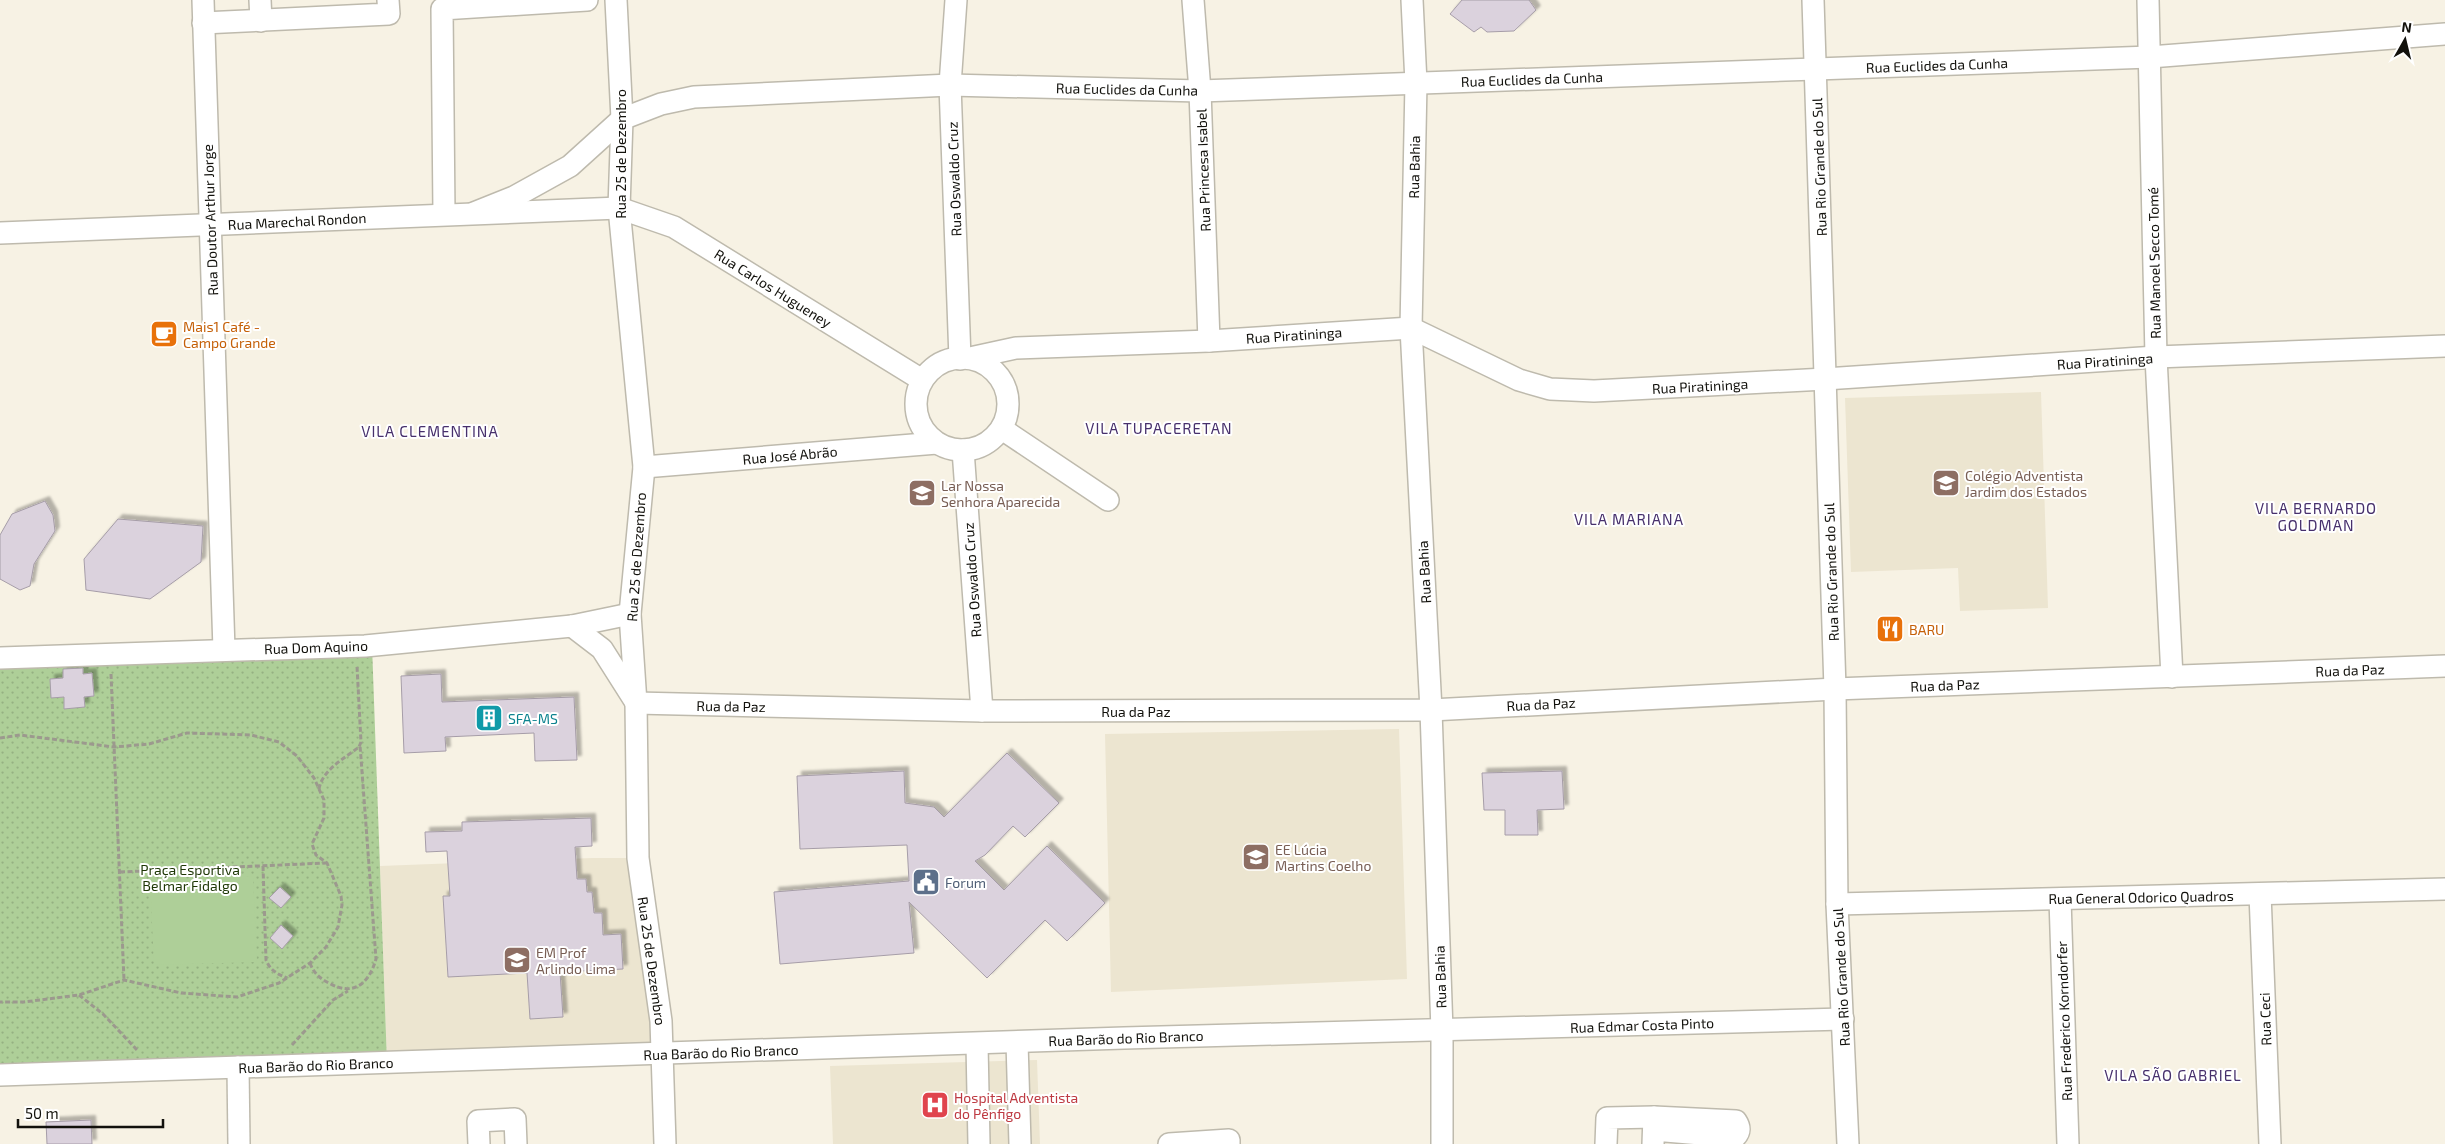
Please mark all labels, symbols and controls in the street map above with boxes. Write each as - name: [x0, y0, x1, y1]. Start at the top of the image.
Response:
- north arrow: [2380, 15, 2430, 65]
- text: N: [2401, 18, 2413, 36]
- street label: Rua Euclides da Cunha: [1866, 54, 2008, 76]
- street label: Rua Euclides da Cunha: [1461, 68, 1603, 90]
- street label: Rua Euclides da Cunha: [1056, 79, 1198, 99]
- street label: Rua 25 de Dezembro: [612, 89, 629, 219]
- street label: Rua Rio Grande do Sul: [1808, 97, 1830, 237]
- street label: Rua Princesa Isabel: [1192, 107, 1214, 232]
- street label: Rua Oswaldo Cruz: [943, 121, 965, 237]
- street label: Rua Bahia: [1405, 135, 1423, 199]
- street label: Rua Doutor Arthur Jorge: [199, 144, 221, 296]
- street label: Rua Manoel Secco Tomé: [2144, 187, 2164, 339]
- street label: Rua Marechal Rondon: [227, 209, 367, 233]
- street label: Rua Carlos Hugueney: [711, 245, 835, 331]
- place label: Mais1 Café - Campo Grande: [183, 318, 276, 351]
- cafe icon: Mais1 Café - Campo Grande: [149, 319, 179, 349]
- street label: Rua Piratininga: [1245, 323, 1343, 347]
- street label: Rua Piratininga: [2056, 349, 2154, 373]
- street label: Rua Piratininga: [1651, 375, 1749, 397]
- district label: VILA TUPACERETAN: [1085, 419, 1233, 437]
- district label: VILA CLEMENTINA: [361, 422, 499, 440]
- street label: Rua José Abrão: [742, 442, 838, 468]
- place label: Colégio Adventista Jardim dos Estados: [1965, 467, 2087, 500]
- school or university icon: Colégio Adventista Jardim dos Estados: [1931, 468, 1961, 498]
- place label: Lar Nossa Senhora Aparecida: [941, 477, 1060, 510]
- school or university icon: Lar Nossa Senhora Aparecida: [907, 478, 937, 508]
- street label: Rua 25 de Dezembro: [623, 492, 649, 622]
- district label: VILA BERNARDO GOLDMAN: [2255, 499, 2377, 534]
- street label: Rua Rio Grande do Sul: [1820, 502, 1842, 642]
- district label: VILA MARIANA: [1574, 510, 1684, 528]
- street label: Rua Oswaldo Cruz: [960, 522, 984, 638]
- street label: Rua Bahia: [1414, 540, 1434, 604]
- restaurant icon: BARU: [1875, 614, 1905, 644]
- place label: BARU: [1909, 621, 1944, 638]
- street label: Rua Dom Aquino: [264, 637, 368, 657]
- street label: Rua da Paz: [2315, 660, 2385, 680]
- street label: Rua da Paz: [1910, 675, 1980, 695]
- street label: Rua da Paz: [1506, 694, 1576, 714]
- street label: Rua da Paz: [696, 697, 766, 715]
- building icon: SFA-MS: [474, 703, 504, 733]
- street label: Rua da Paz: [1101, 703, 1171, 720]
- place label: SFA-MS: [508, 710, 558, 727]
- place label: EE Lúcia Martins Coelho: [1275, 841, 1371, 874]
- school or university icon: EE Lúcia Martins Coelho: [1241, 842, 1271, 872]
- park label: Praça Esportiva Belmar Fidalgo: [140, 861, 240, 894]
- public building icon: Forum: [911, 867, 941, 897]
- place label: Forum: [945, 874, 986, 891]
- street label: Rua General Odorico Quadros: [2048, 887, 2234, 907]
- street label: Rua 25 de Dezembro: [635, 896, 669, 1026]
- street label: Rua Rio Grande do Sul: [1829, 907, 1853, 1047]
- street label: Rua Frederico Korndorfer: [2053, 940, 2075, 1101]
- place label: EM Prof Arlindo Lima: [536, 944, 616, 977]
- school or university icon: EM Prof Arlindo Lima: [502, 945, 532, 975]
- street label: Rua Bahia: [1430, 945, 1450, 1009]
- street label: Rua Ceci: [2256, 992, 2274, 1046]
- street label: Rua Edmar Costa Pinto: [1570, 1014, 1714, 1036]
- street label: Rua Barão do Rio Branco: [1048, 1027, 1204, 1049]
- street label: Rua Barão do Rio Branco: [643, 1041, 799, 1063]
- street label: Rua Barão do Rio Branco: [238, 1054, 394, 1076]
- district label: VILA SÃO GABRIEL: [2104, 1066, 2242, 1084]
- place label: Hospital Adventista do Pênfigo: [954, 1089, 1078, 1122]
- hospital icon: Hospital Adventista do Pênfigo: [920, 1090, 950, 1120]
- scale bar: [18, 1096, 162, 1128]
- text: 50 m: [25, 1104, 59, 1122]

